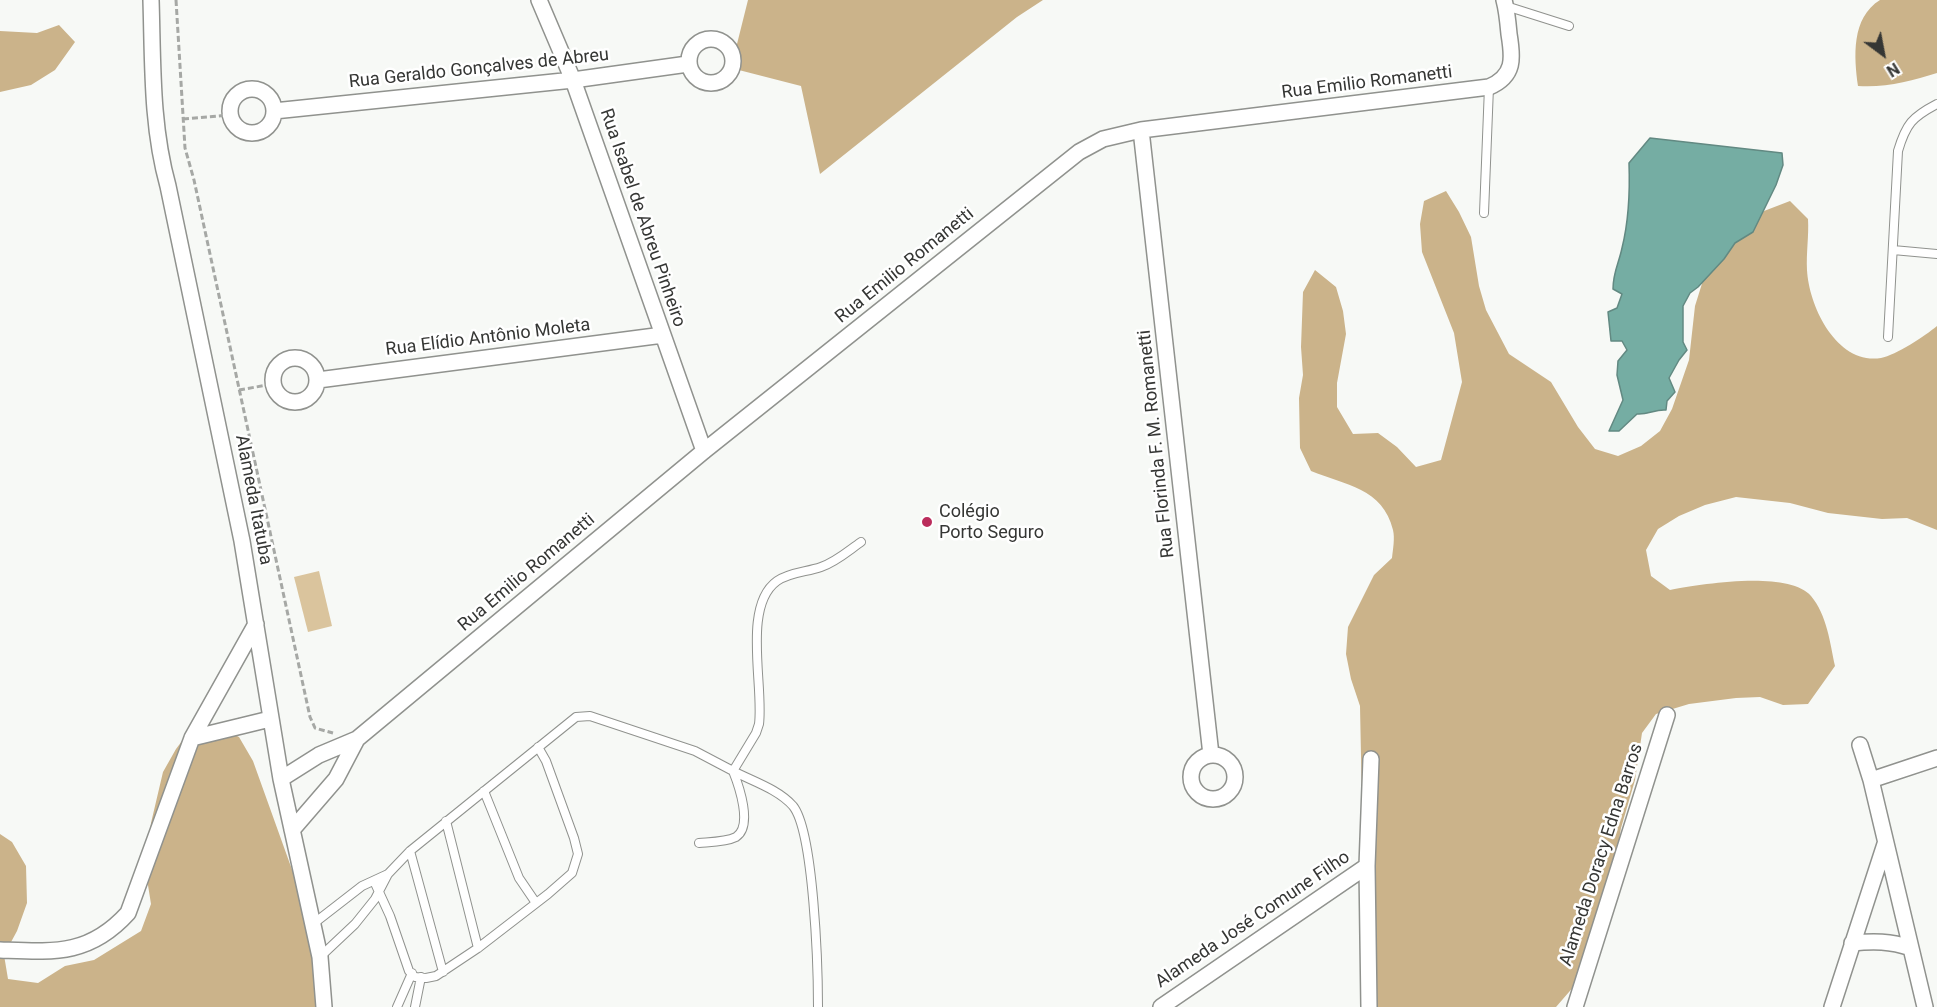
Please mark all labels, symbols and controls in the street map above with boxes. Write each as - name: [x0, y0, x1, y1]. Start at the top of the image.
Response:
- north arrow: [1853, 24, 1913, 84]
- street label: Rua Geraldo Gonçalves de Abreu: [348, 45, 610, 93]
- text: N: [1883, 59, 1903, 81]
- street label: Rua Emilio Romanetti: [1280, 62, 1454, 104]
- street label: Rua Isabel de Abreu Pinheiro: [594, 106, 690, 330]
- street label: Rua Emilio Romanetti: [831, 204, 979, 328]
- street label: Rua Elídio Antônio Moleta: [385, 315, 591, 361]
- street label: Rua Florinda F. M. Romanetti: [1134, 329, 1180, 559]
- street label: Alameda Itatuba: [230, 433, 276, 567]
- place label: Colégio Porto Seguro: [939, 501, 1044, 544]
- street label: Rua Emilio Romanetti: [454, 510, 600, 636]
- marker: Colégio Porto Seguro: [920, 515, 934, 529]
- street label: Alameda Doracy Edna Barros: [1556, 741, 1648, 969]
- street label: Alameda José Comune Filho: [1152, 847, 1354, 993]

